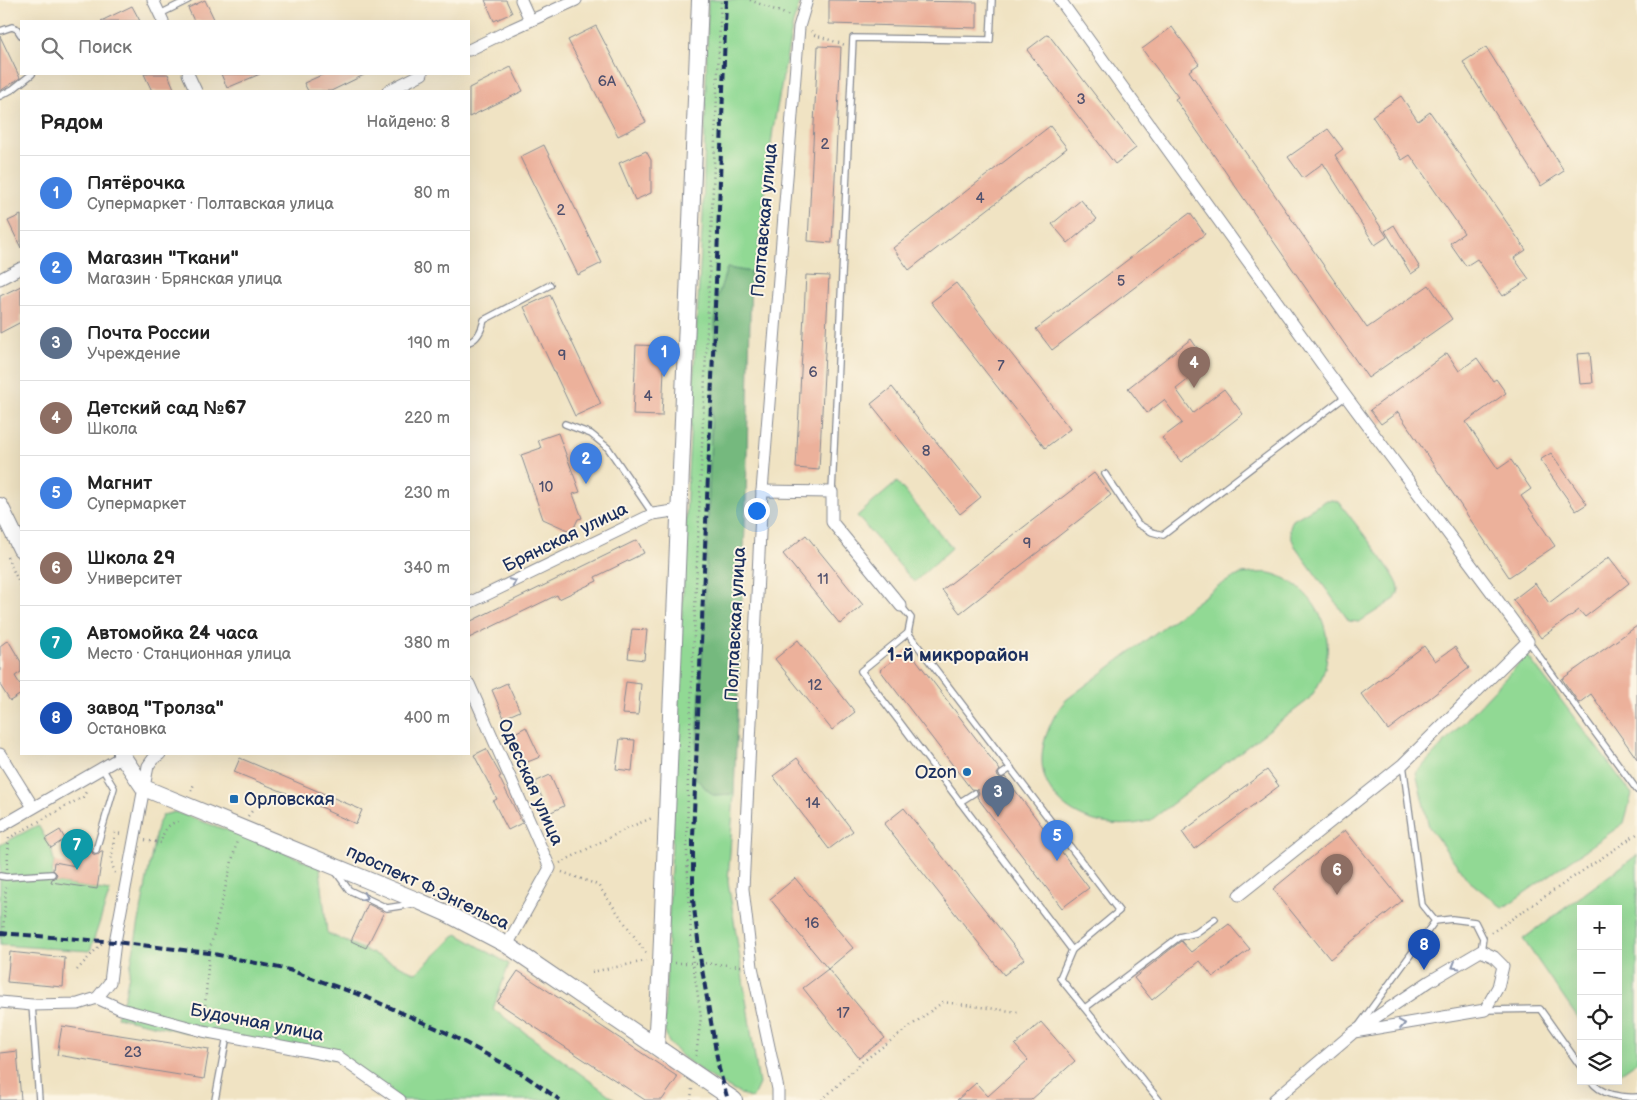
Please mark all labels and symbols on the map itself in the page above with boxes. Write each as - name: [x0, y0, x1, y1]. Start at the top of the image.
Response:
- house number: 6А: [598, 72, 617, 91]
- house number: 3: [1076, 90, 1086, 109]
- house number: 2: [821, 135, 830, 154]
- street label: Полтавская улица: [747, 142, 782, 298]
- house number: 4: [975, 189, 985, 208]
- house number: 2: [557, 201, 566, 220]
- house number: 5: [1117, 272, 1125, 291]
- pin: 1: [648, 336, 680, 377]
- house number: 9: [558, 346, 566, 365]
- pin: 4: [1178, 347, 1210, 388]
- house number: 7: [997, 357, 1005, 376]
- house number: 6: [808, 363, 818, 382]
- house number: 4: [643, 387, 653, 406]
- house number: 8: [922, 442, 931, 461]
- pin: 2: [570, 443, 602, 484]
- house number: 10: [539, 478, 553, 497]
- street label: Брянская улица: [499, 498, 631, 577]
- your location: [744, 498, 770, 524]
- house number: 9: [1023, 534, 1031, 553]
- street label: Полтавская улица: [721, 546, 750, 702]
- house number: 11: [817, 570, 829, 589]
- one-way arrow: [508, 577, 517, 588]
- district label: 1-й микрорайон: [887, 644, 1029, 667]
- house number: 12: [808, 676, 822, 695]
- street label: Одесская улица: [493, 716, 568, 849]
- place label: Ozon: [915, 762, 957, 783]
- marker: Ozon: [961, 766, 973, 778]
- pin: 3: [982, 776, 1014, 817]
- place label: Орловская: [244, 789, 335, 810]
- marker: Орловская: [228, 793, 240, 805]
- house number: 14: [806, 794, 820, 813]
- pin: 5: [1041, 820, 1073, 861]
- pin: 7: [61, 829, 93, 870]
- street label: проспект Ф.Энгельса: [343, 840, 513, 935]
- pin: 6: [1321, 854, 1353, 895]
- one-way arrow: [359, 891, 368, 902]
- house number: 16: [805, 914, 819, 933]
- pin: 8: [1408, 929, 1440, 970]
- one-way arrow: [1452, 959, 1461, 969]
- street label: Будочная улица: [188, 999, 326, 1046]
- house number: 17: [836, 1004, 850, 1023]
- one-way arrow: [1399, 1019, 1407, 1030]
- house number: 23: [124, 1043, 142, 1062]

